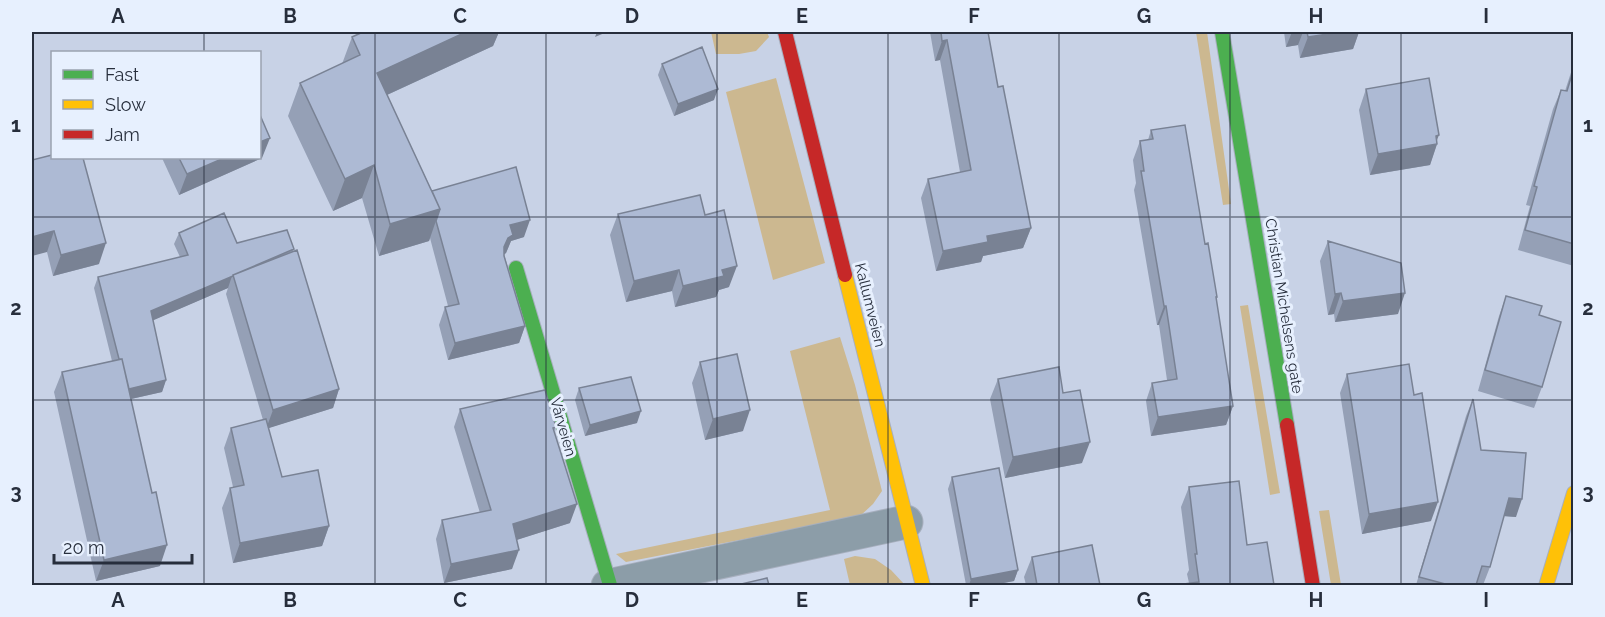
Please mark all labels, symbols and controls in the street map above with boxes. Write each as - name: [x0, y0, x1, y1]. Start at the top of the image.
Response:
- text: A: [111, 4, 125, 28]
- text: B: [283, 4, 297, 28]
- text: C: [453, 4, 467, 28]
- text: D: [625, 4, 639, 28]
- text: E: [796, 4, 808, 28]
- text: F: [968, 4, 980, 28]
- text: G: [1137, 4, 1151, 28]
- text: H: [1309, 4, 1323, 28]
- text: I: [1483, 4, 1489, 28]
- legend: [51, 51, 261, 159]
- text: Fast: [105, 64, 139, 85]
- text: Slow: [105, 94, 146, 115]
- text: 1: [11, 113, 21, 137]
- text: 1: [1583, 113, 1593, 137]
- text: Jam: [105, 124, 140, 145]
- street label: Christian Michelsens gate: [1261, 217, 1307, 395]
- street label: Kallumveien: [851, 261, 889, 349]
- text: 2: [10, 296, 22, 320]
- text: 2: [1582, 296, 1594, 320]
- street label: Vårveien: [546, 396, 580, 458]
- text: 3: [10, 480, 22, 504]
- text: 3: [1582, 480, 1594, 504]
- scale bar: [54, 527, 192, 565]
- text: 20 m: [63, 537, 105, 558]
- text: A: [111, 588, 125, 612]
- text: B: [283, 588, 297, 612]
- text: C: [453, 588, 467, 612]
- text: D: [625, 588, 639, 612]
- text: E: [796, 588, 808, 612]
- text: F: [968, 588, 980, 612]
- text: G: [1137, 588, 1151, 612]
- text: H: [1309, 588, 1323, 612]
- text: I: [1483, 588, 1489, 612]

